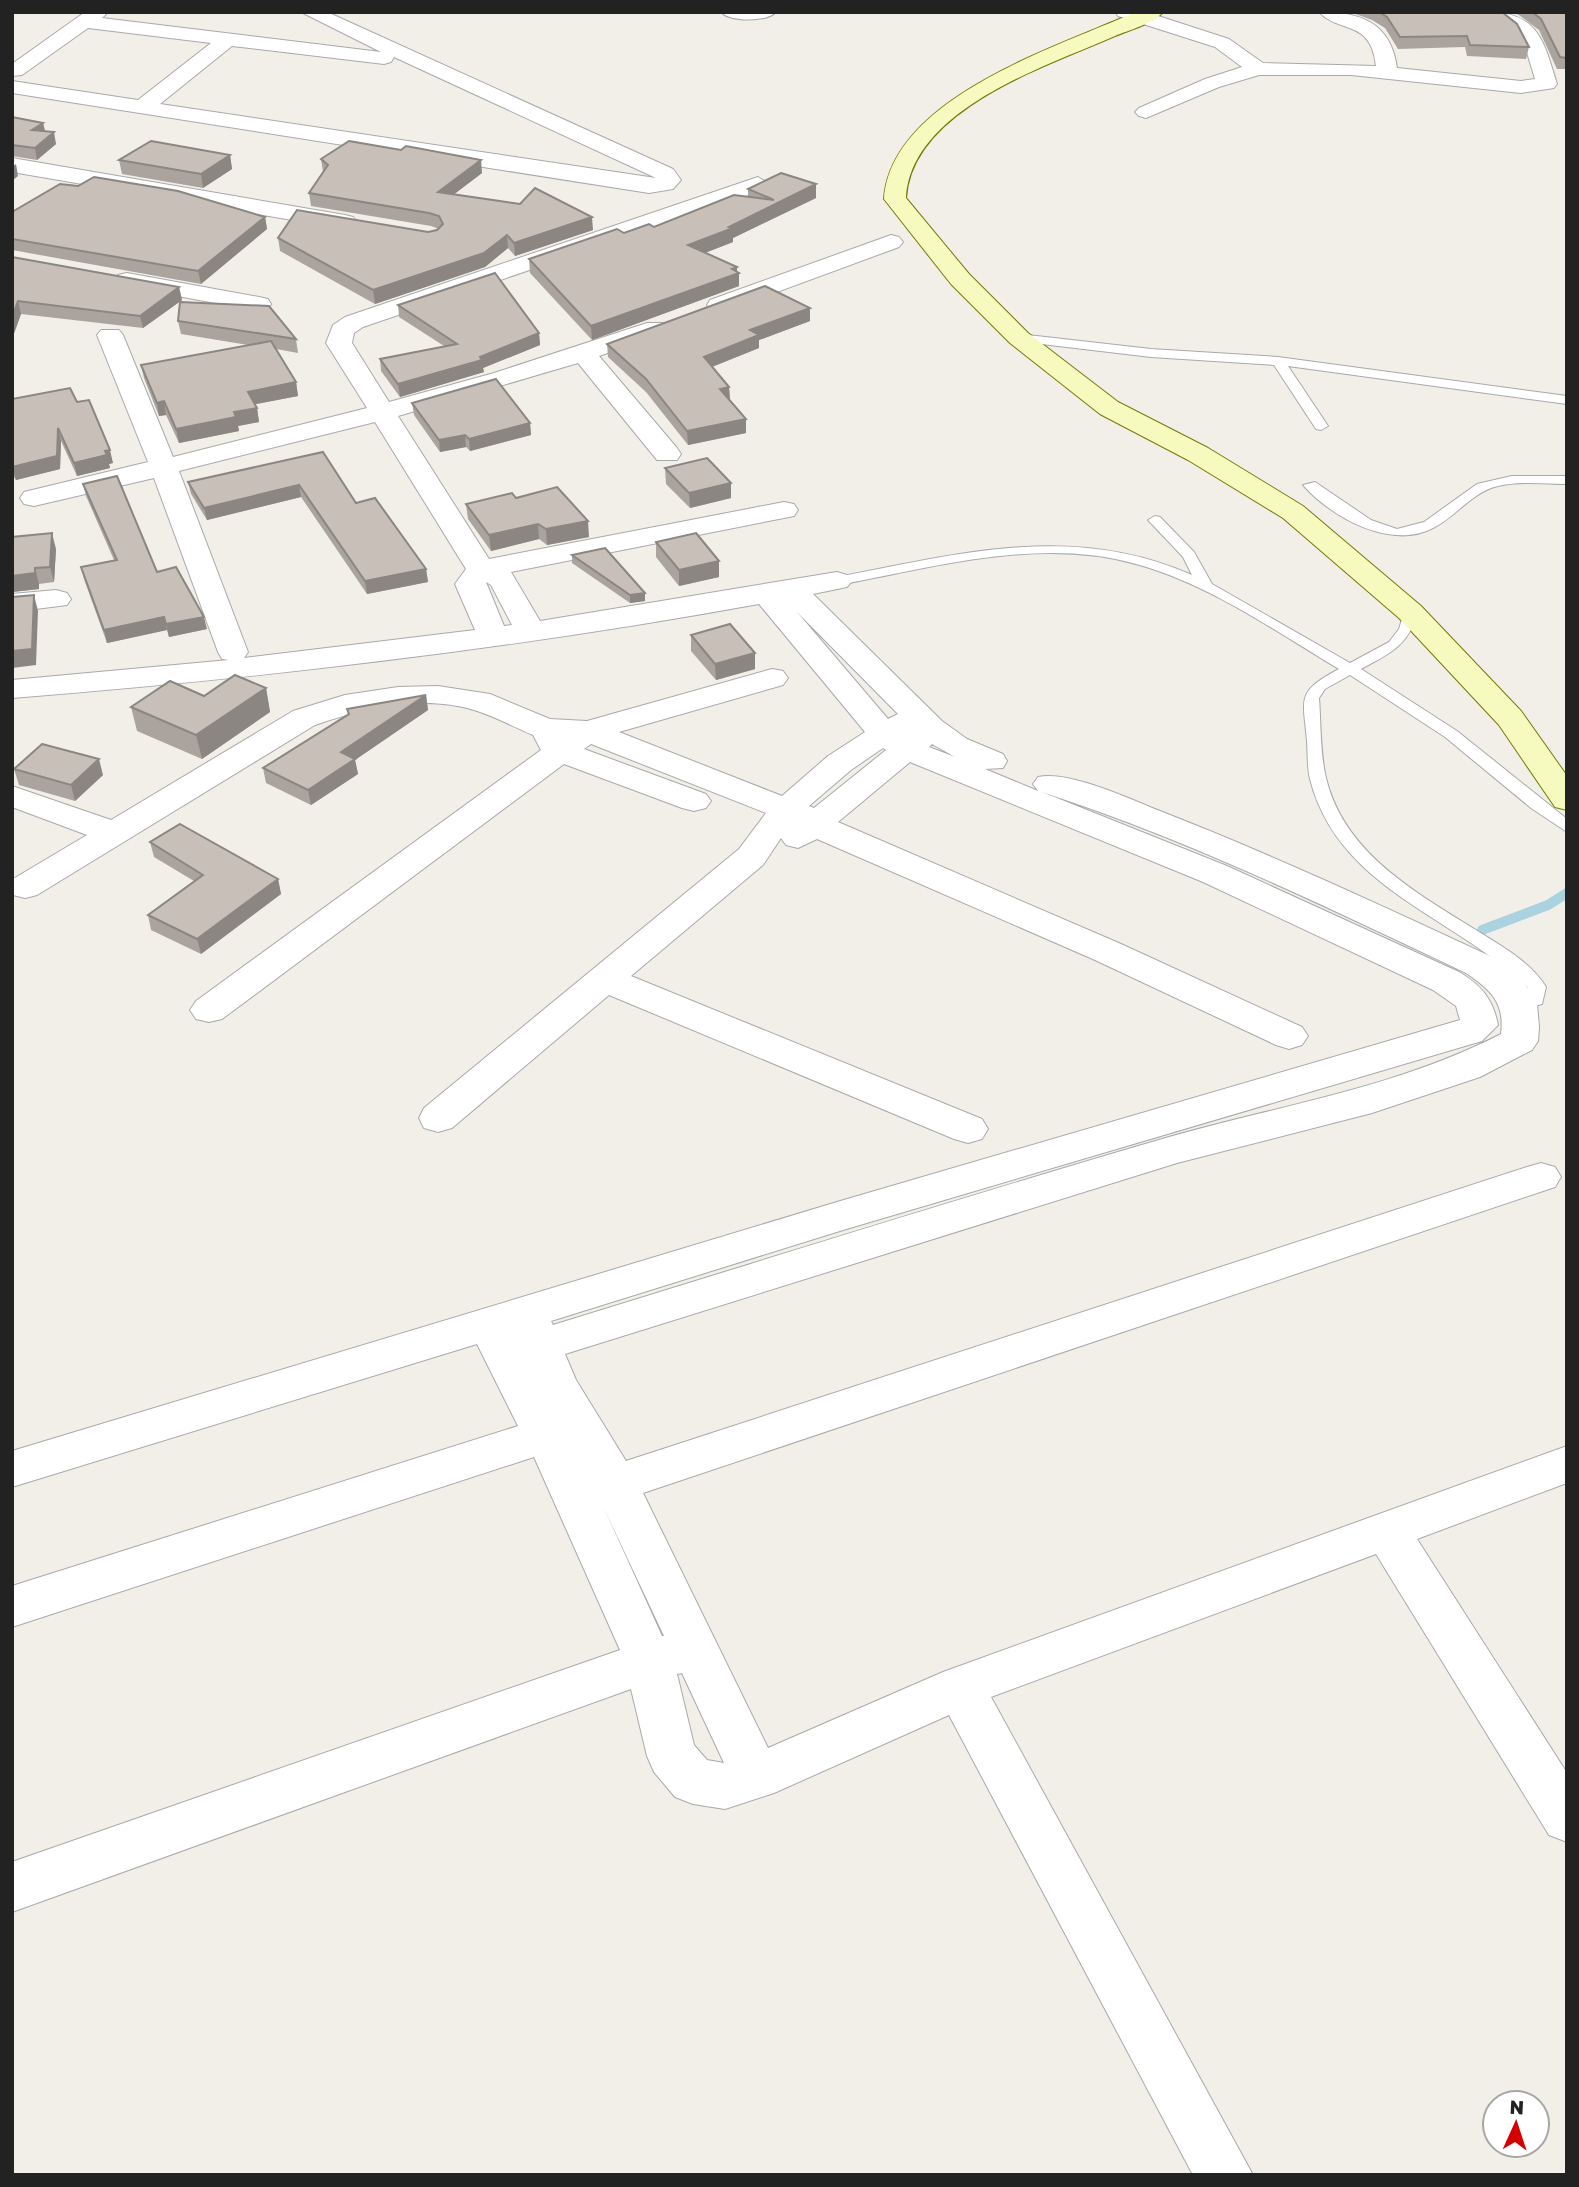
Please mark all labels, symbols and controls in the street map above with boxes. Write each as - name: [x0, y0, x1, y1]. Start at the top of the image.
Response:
- north arrow: [1481, 2089, 1551, 2159]
- text: N: [1509, 2095, 1525, 2118]

